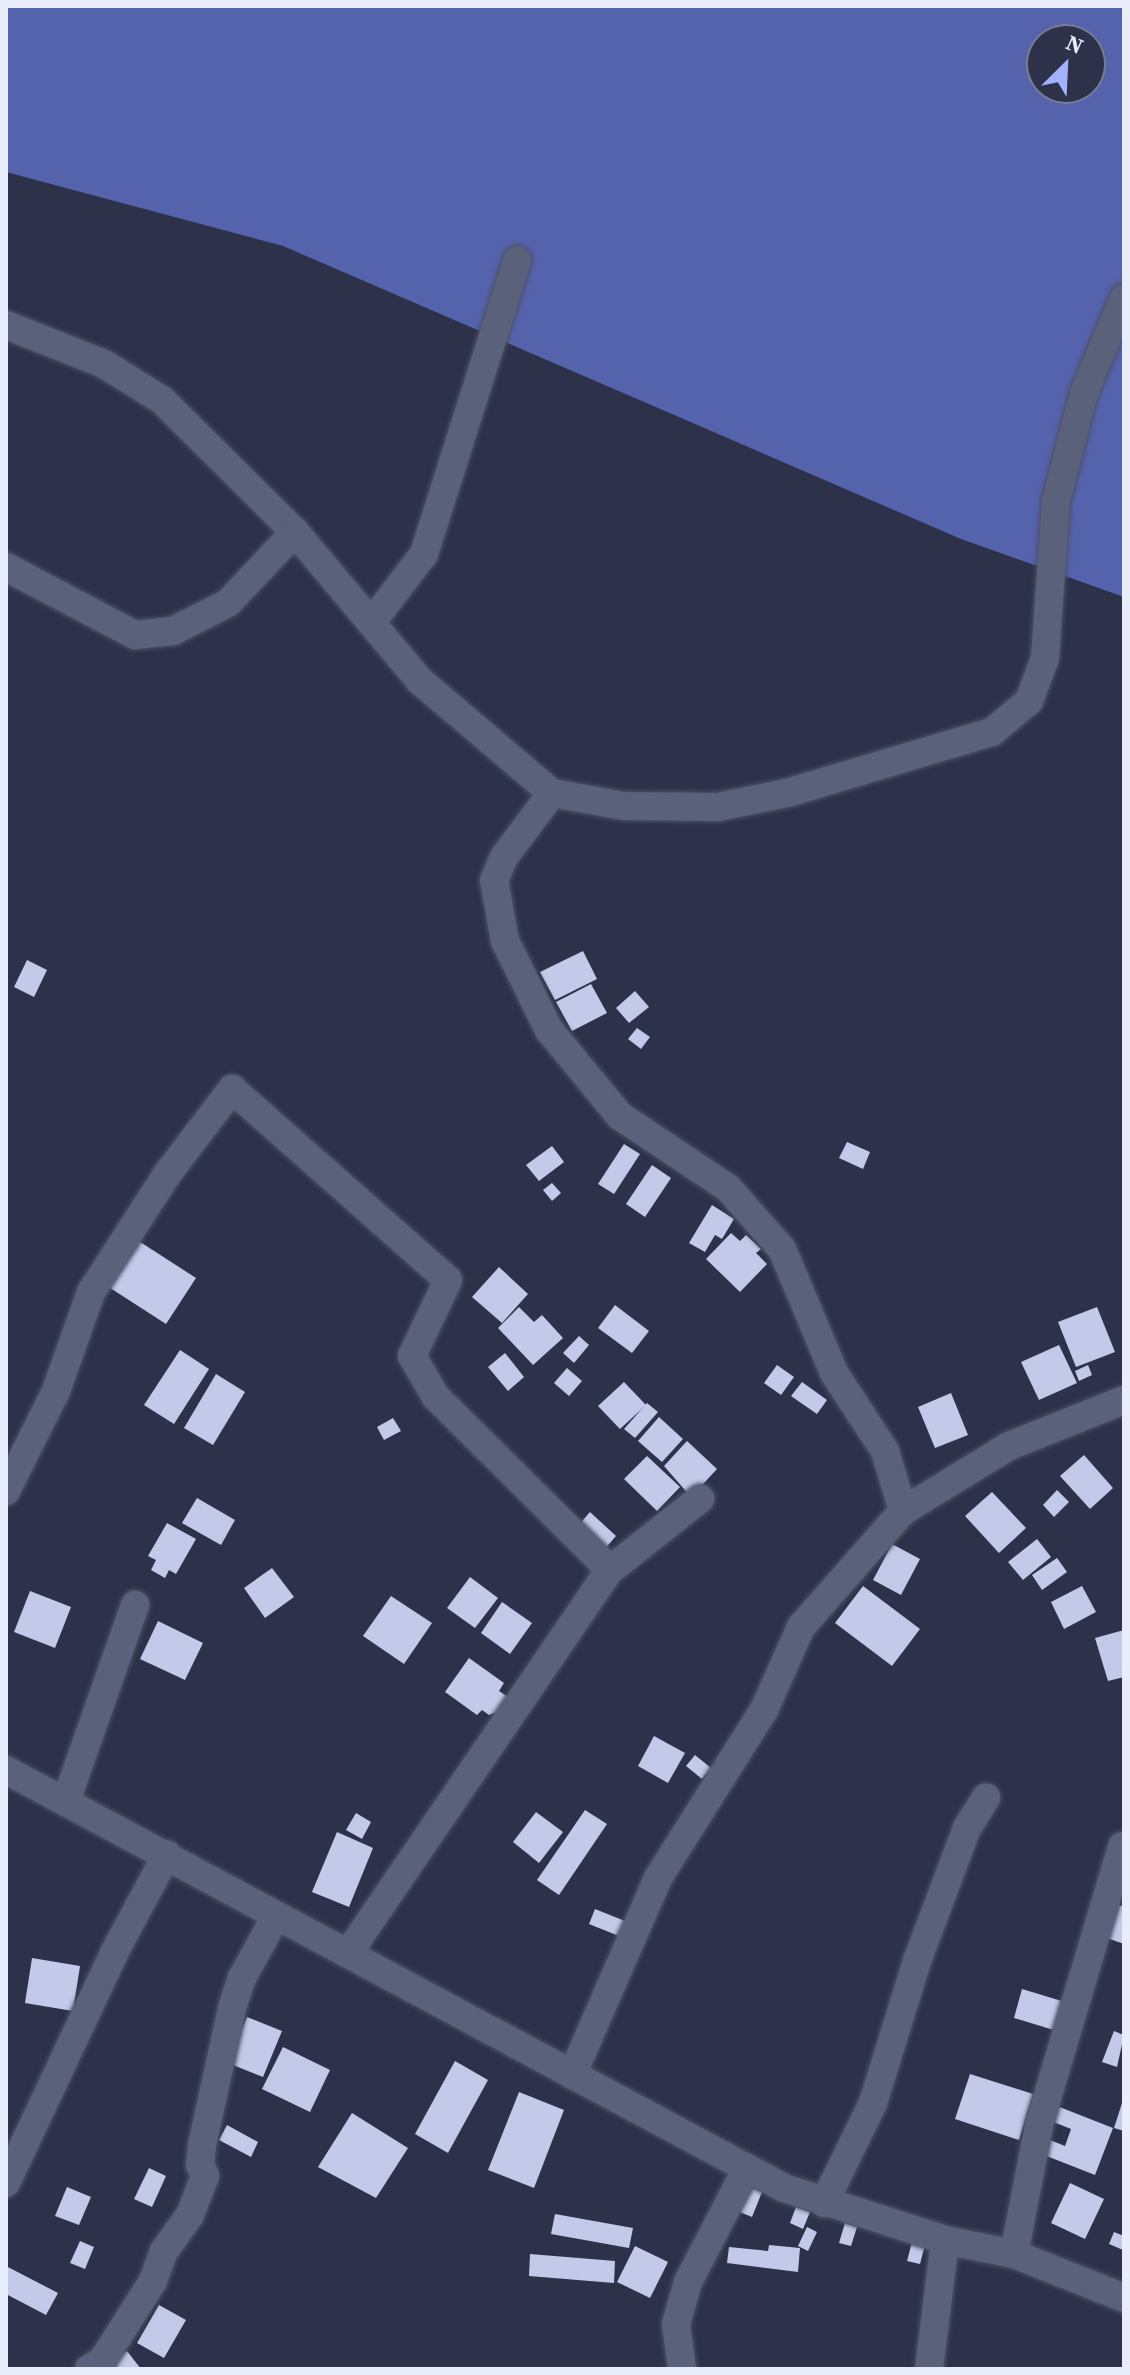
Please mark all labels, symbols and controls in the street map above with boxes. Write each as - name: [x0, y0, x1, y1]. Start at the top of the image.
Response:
- north arrow: [1026, 24, 1106, 104]
- text: N: [1062, 27, 1088, 61]

